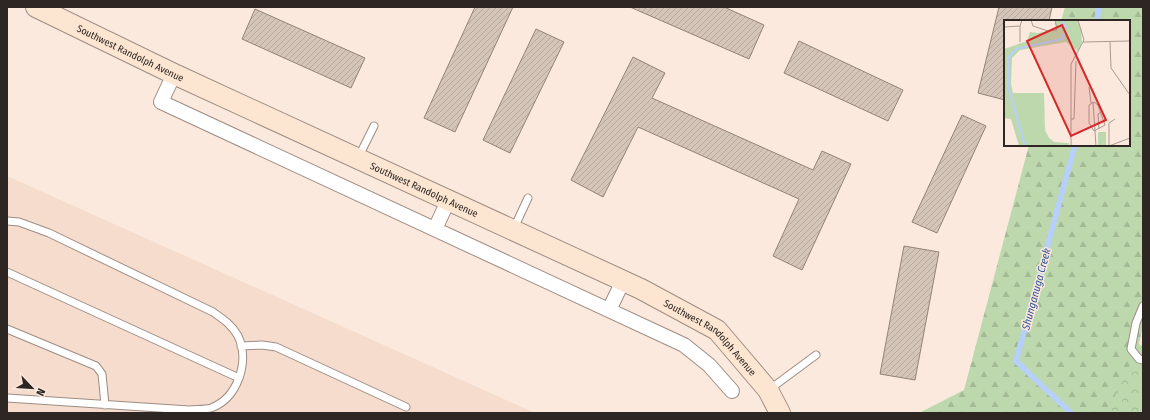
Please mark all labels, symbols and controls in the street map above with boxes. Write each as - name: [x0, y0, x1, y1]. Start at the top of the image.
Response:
- inset map: [1004, 20, 1130, 146]
- street label: Southwest Randolph Avenue: [75, 23, 185, 85]
- street label: Southwest Randolph Avenue: [368, 160, 480, 220]
- water label: Shunganuga Creek: [1019, 246, 1054, 332]
- street label: Southwest Randolph Avenue: [661, 297, 758, 379]
- north arrow: [12, 368, 52, 408]
- text: N: [33, 386, 48, 398]

